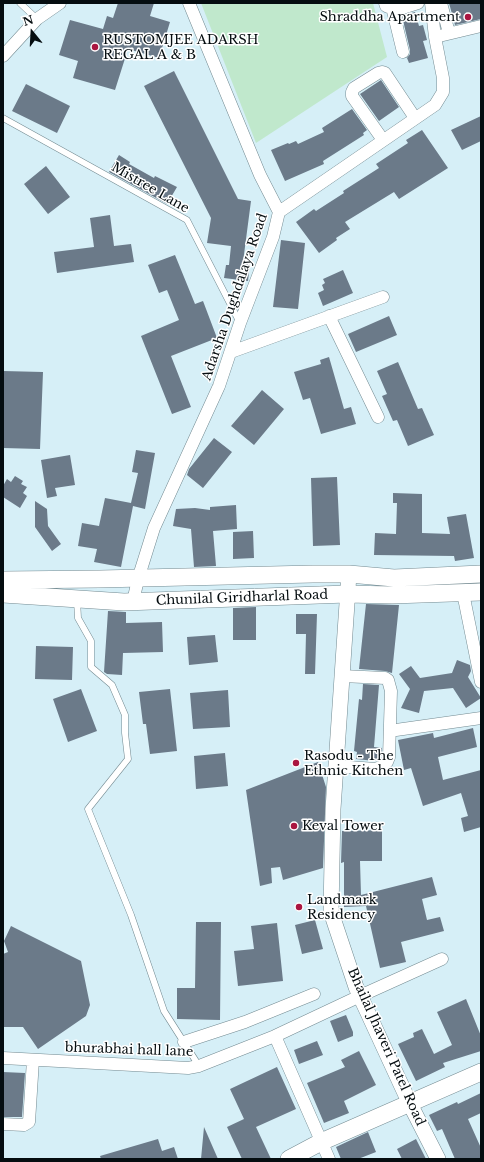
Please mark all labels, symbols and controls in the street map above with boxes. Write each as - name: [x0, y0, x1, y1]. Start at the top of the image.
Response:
- place label: Shraddha Apartment: [319, 9, 460, 25]
- north arrow: [12, 12, 52, 52]
- text: N: [21, 12, 35, 29]
- marker: Shraddha Apartment: [463, 12, 473, 22]
- place label: RUSTOMJEE ADARSH REGAL A & B: [103, 32, 259, 63]
- marker: RUSTOMJEE ADARSH REGAL A & B: [90, 42, 100, 52]
- street label: Mistree Lane: [108, 159, 192, 217]
- street label: Adarsha Dughdalaya Road: [199, 211, 271, 383]
- street label: Chunilal Giridharlal Road: [156, 587, 328, 609]
- place label: Rasodu - The Ethnic Kitchen: [304, 748, 403, 779]
- marker: Rasodu - The Ethnic Kitchen: [291, 758, 301, 768]
- place label: Keval Tower: [302, 818, 384, 834]
- marker: Keval Tower: [289, 821, 299, 831]
- place label: Landmark Residency: [307, 892, 377, 923]
- marker: Landmark Residency: [294, 902, 304, 912]
- street label: Bhailal Jhaveri Patel Road: [344, 966, 428, 1128]
- street label: bhurabhai hall lane: [65, 1040, 193, 1060]

